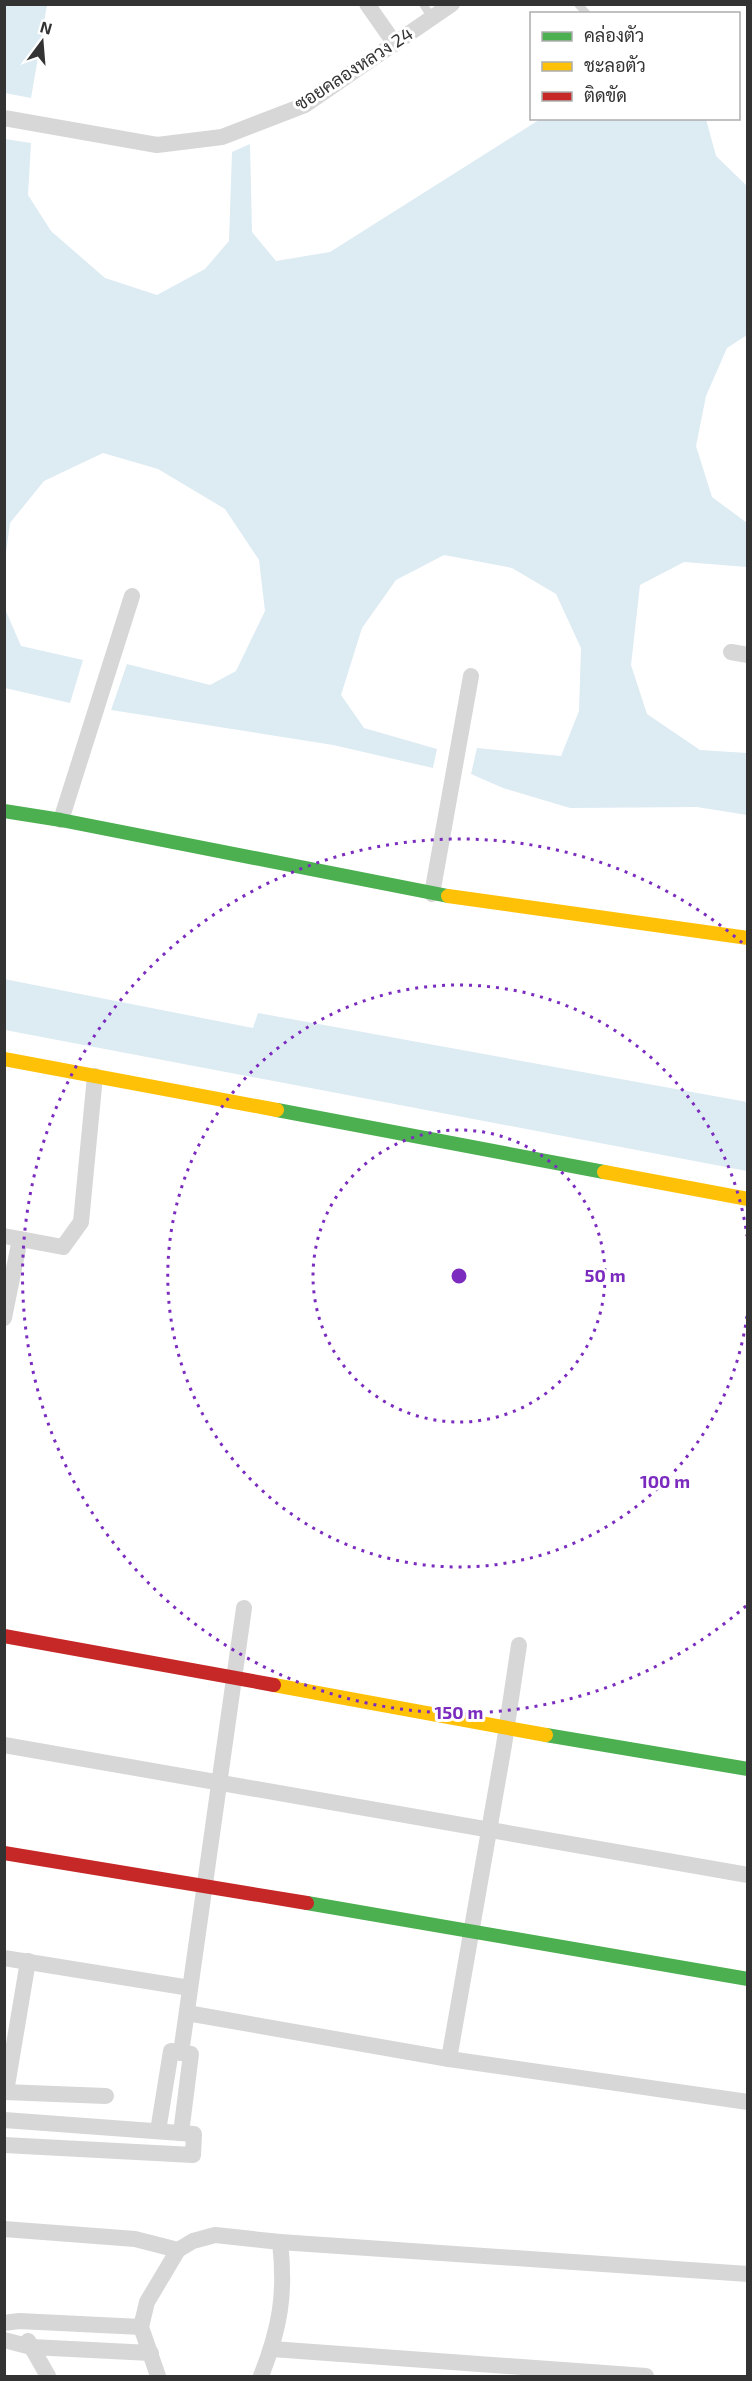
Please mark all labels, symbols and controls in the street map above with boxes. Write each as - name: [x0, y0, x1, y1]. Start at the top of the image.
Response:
- north arrow: [12, 12, 72, 72]
- legend: [530, 12, 740, 120]
- text: N: [38, 16, 54, 38]
- street label: ซอยคลองหลวง 24: [290, 22, 417, 115]
- text: คล่องตัว: [584, 24, 644, 46]
- text: ชะลอตัว: [584, 54, 646, 76]
- text: ติดขัด: [584, 84, 627, 106]
- text: 50 m: [584, 1264, 626, 1286]
- centre of rings: [449, 1266, 469, 1286]
- text: 100 m: [640, 1470, 690, 1492]
- text: 150 m: [435, 1701, 483, 1723]

